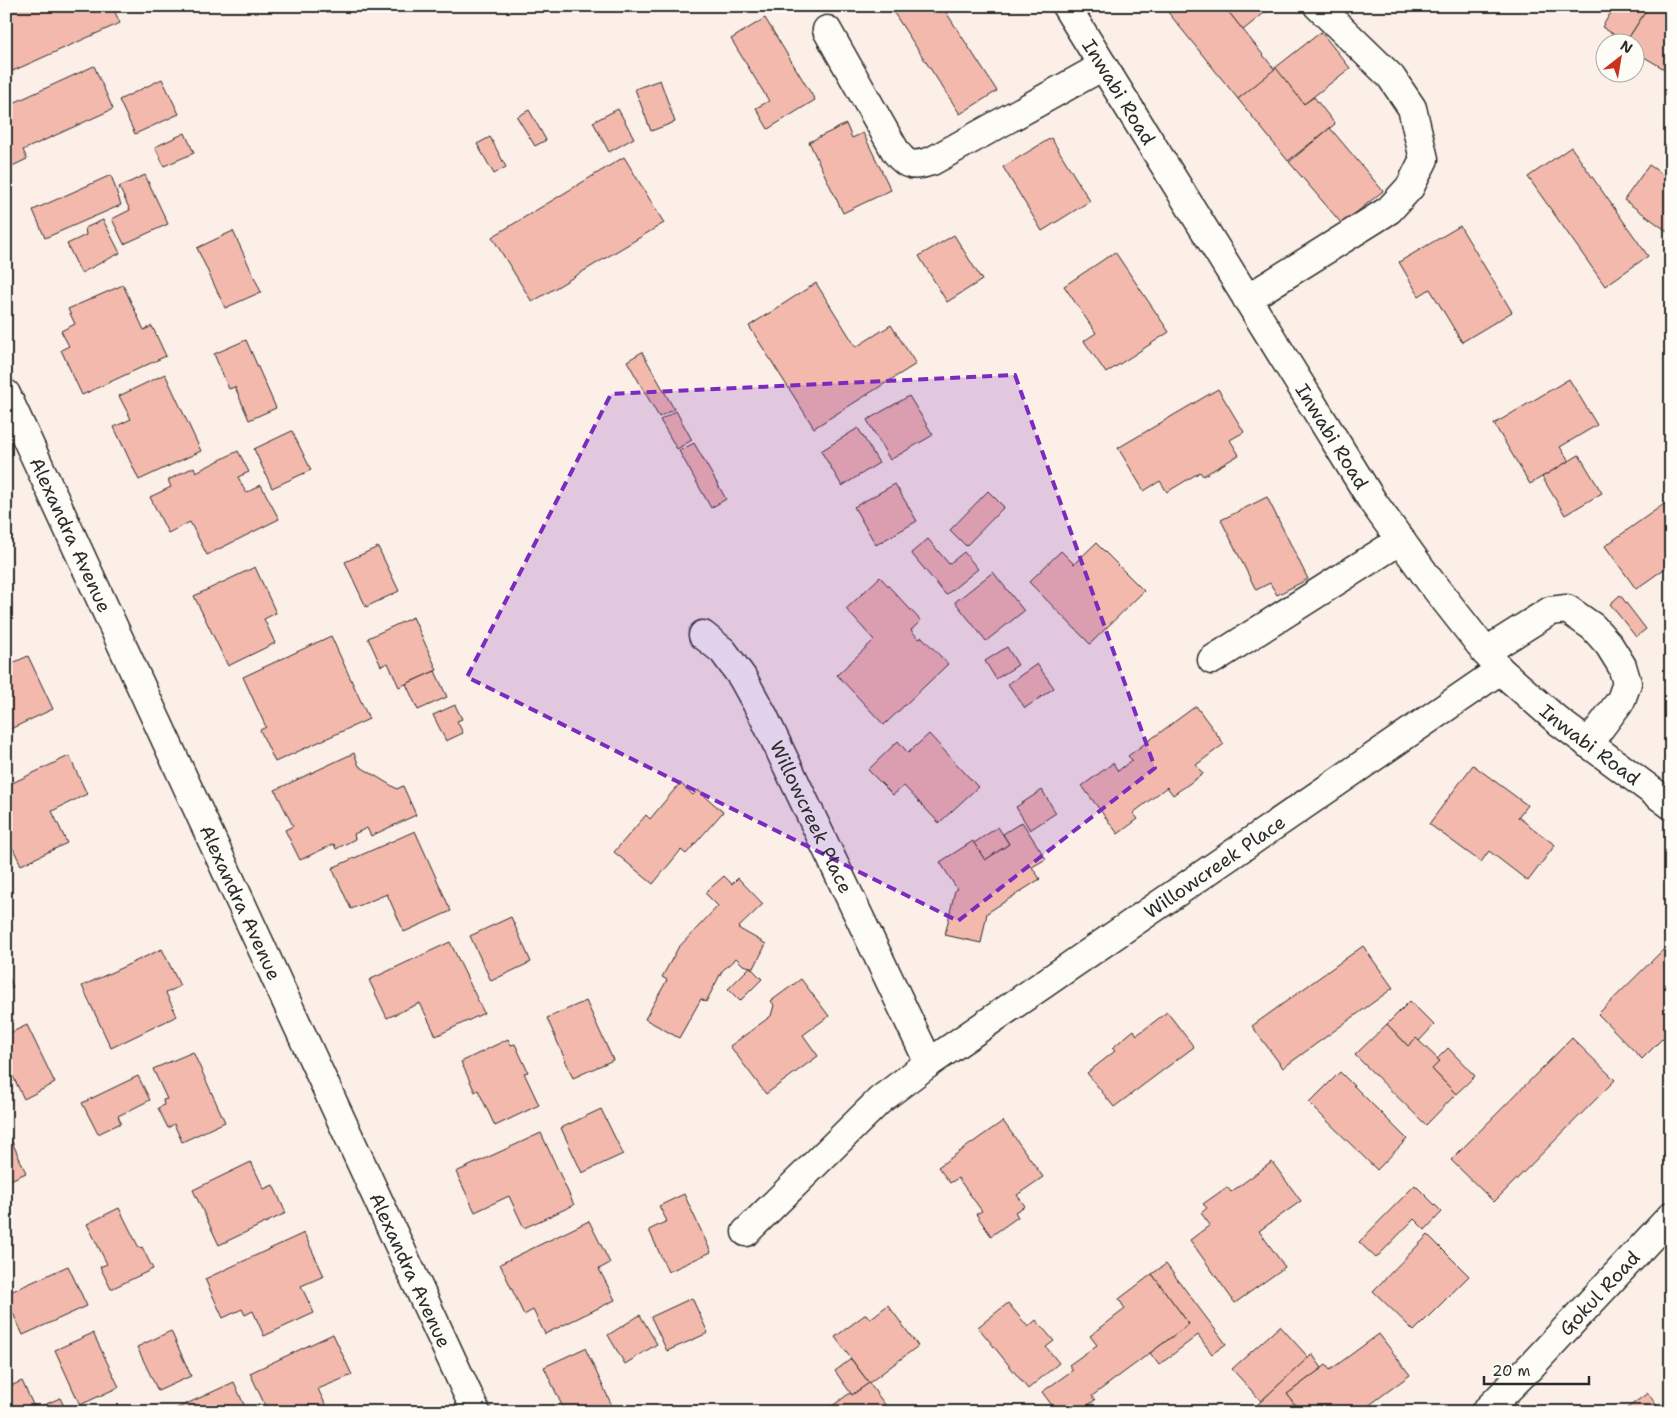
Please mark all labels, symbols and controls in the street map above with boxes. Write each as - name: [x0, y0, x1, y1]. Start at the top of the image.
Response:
- north arrow: [1594, 32, 1644, 82]
- street label: Inwabi Road: [1077, 35, 1161, 150]
- text: N: [1617, 36, 1636, 57]
- street label: Inwabi Road: [1290, 379, 1374, 494]
- street label: Alexandra Avenue: [24, 453, 117, 617]
- street label: Inwabi Road: [1534, 699, 1645, 791]
- street label: Willowcreek Place: [764, 737, 858, 897]
- street label: Willowcreek Place: [1139, 810, 1290, 924]
- street label: Alexandra Avenue: [194, 821, 287, 984]
- street label: Alexandra Avenue: [363, 1189, 457, 1352]
- street label: Gokul Road: [1554, 1246, 1645, 1341]
- scale bar: [1484, 1353, 1590, 1385]
- text: 20 m: [1492, 1361, 1531, 1381]

